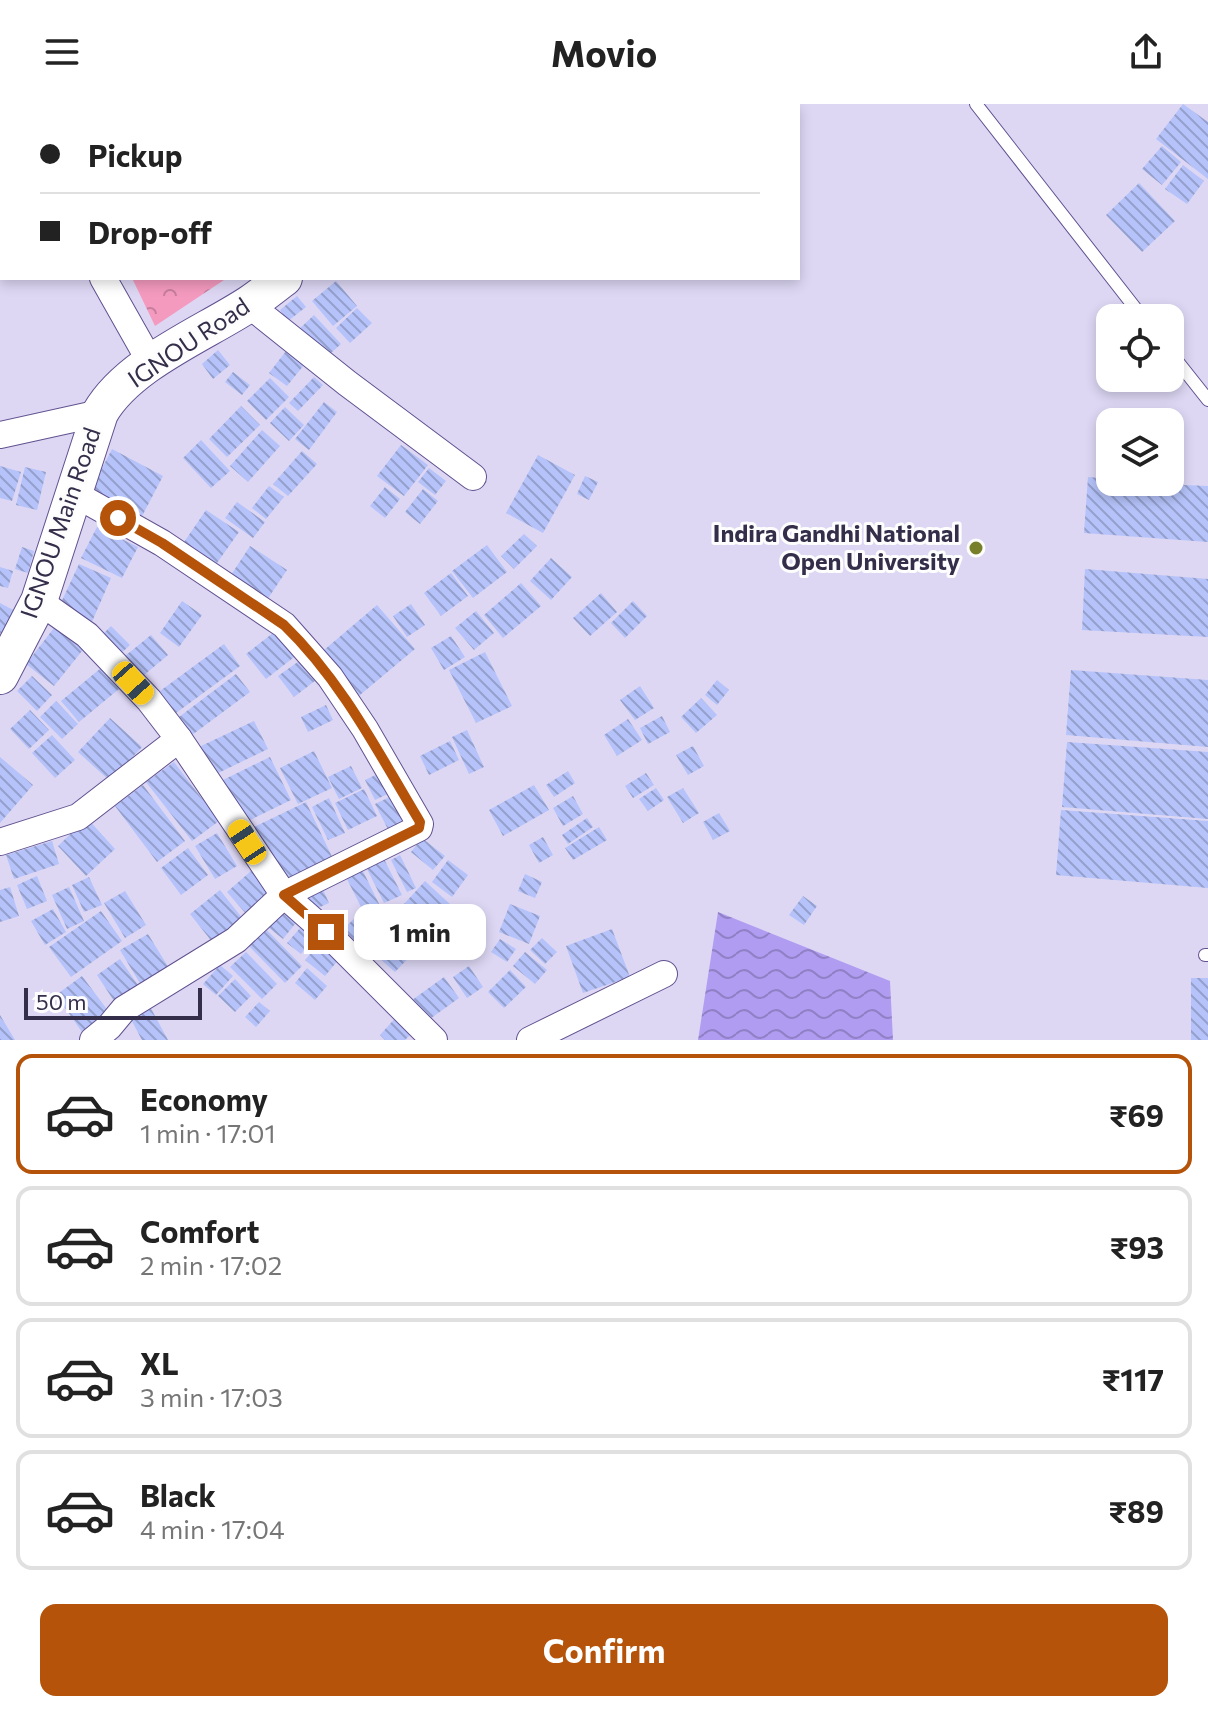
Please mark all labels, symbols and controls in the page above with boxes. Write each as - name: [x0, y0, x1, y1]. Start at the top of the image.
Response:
- icon: menu: [40, 30, 84, 74]
- text: Movio: [551, 30, 657, 74]
- icon: share: [1124, 30, 1168, 74]
- text: Pickup: [88, 136, 182, 173]
- text: Drop-off: [88, 213, 212, 250]
- street label: IGNOU Road: [122, 291, 254, 393]
- map controls: [1096, 304, 1184, 496]
- button: locate: [1096, 304, 1184, 392]
- button: layers: [1096, 408, 1184, 496]
- street label: IGNOU Main Road: [13, 423, 106, 622]
- route start: [100, 500, 136, 536]
- place label: Indira Gandhi National Open University: [713, 518, 960, 575]
- marker: Indira Gandhi National Open University: [967, 539, 985, 557]
- car: [108, 657, 158, 709]
- car: [224, 815, 270, 869]
- callout: 1 min: [354, 904, 486, 960]
- route end: [308, 914, 344, 950]
- text: 1 min: [389, 916, 451, 947]
- scale bar: [24, 984, 202, 1020]
- text: 50 m: [36, 988, 86, 1015]
- icon: car: [44, 1078, 116, 1150]
- text: Economy: [140, 1080, 268, 1117]
- text: ₹69: [1109, 1096, 1164, 1133]
- text: 1 min · 17:01: [140, 1117, 276, 1148]
- icon: car: [44, 1210, 116, 1282]
- text: Comfort: [140, 1212, 259, 1249]
- text: ₹93: [1110, 1228, 1164, 1265]
- text: 2 min · 17:02: [140, 1249, 282, 1280]
- icon: car: [44, 1342, 116, 1414]
- text: XL: [140, 1344, 179, 1381]
- text: ₹117: [1102, 1360, 1164, 1397]
- text: 3 min · 17:03: [140, 1381, 283, 1412]
- icon: car: [44, 1474, 116, 1546]
- text: Black: [140, 1476, 216, 1513]
- text: ₹89: [1108, 1492, 1164, 1529]
- text: 4 min · 17:04: [140, 1513, 284, 1544]
- button: Confirm: [40, 1604, 1168, 1696]

